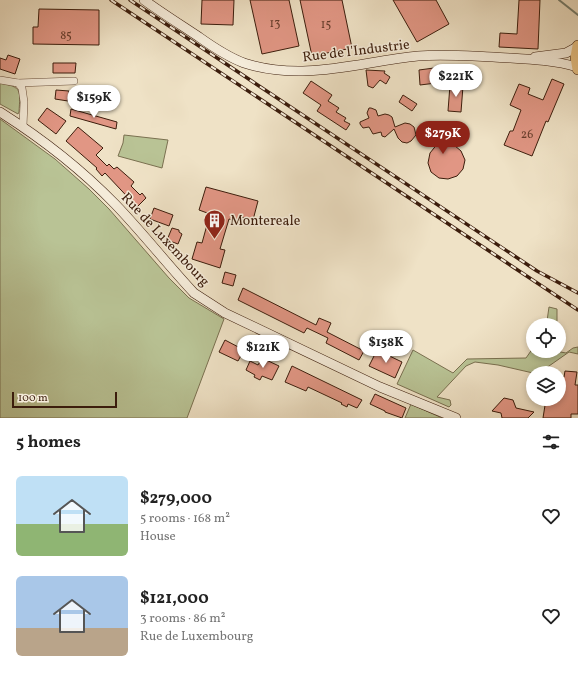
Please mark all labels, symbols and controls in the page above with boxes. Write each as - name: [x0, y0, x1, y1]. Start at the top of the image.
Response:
- house number: 13: [270, 16, 280, 32]
- house number: 15: [321, 17, 331, 33]
- house number: 85: [60, 28, 72, 44]
- street label: Rue de l'Industrie: [302, 35, 411, 67]
- pin: $221K: [428, 64, 484, 98]
- text: $221K: [438, 68, 474, 86]
- pin: $159K: [66, 85, 122, 119]
- text: $159K: [76, 89, 112, 107]
- pin: $279K: [415, 121, 471, 155]
- text: $279K: [425, 125, 461, 143]
- house number: 26: [521, 127, 533, 143]
- street label: Rue de Luxembourg: [116, 189, 213, 291]
- building icon: Montereale: [201, 207, 227, 240]
- place label: Montereale: [230, 212, 301, 231]
- map controls: [526, 318, 566, 406]
- button: locate: [526, 318, 566, 358]
- pin: $158K: [358, 330, 414, 364]
- text: $158K: [368, 334, 404, 352]
- pin: $121K: [235, 335, 291, 369]
- text: $121K: [246, 339, 280, 357]
- button: layers: [526, 366, 566, 406]
- scale bar: [12, 390, 117, 409]
- text: 100 m: [18, 391, 48, 406]
- text: 5 homes: [16, 431, 81, 454]
- icon: filters: [540, 431, 562, 453]
- text: $279,000: [140, 487, 212, 510]
- icon: home: [48, 492, 96, 540]
- icon: heart: [540, 505, 562, 527]
- text: 5 rooms · 168 m²: [140, 510, 230, 528]
- text: House: [140, 528, 176, 546]
- text: $121,000: [140, 587, 209, 610]
- icon: home: [48, 592, 96, 640]
- icon: heart: [540, 605, 562, 627]
- text: 3 rooms · 86 m²: [140, 610, 225, 628]
- text: Rue de Luxembourg: [140, 628, 253, 646]

